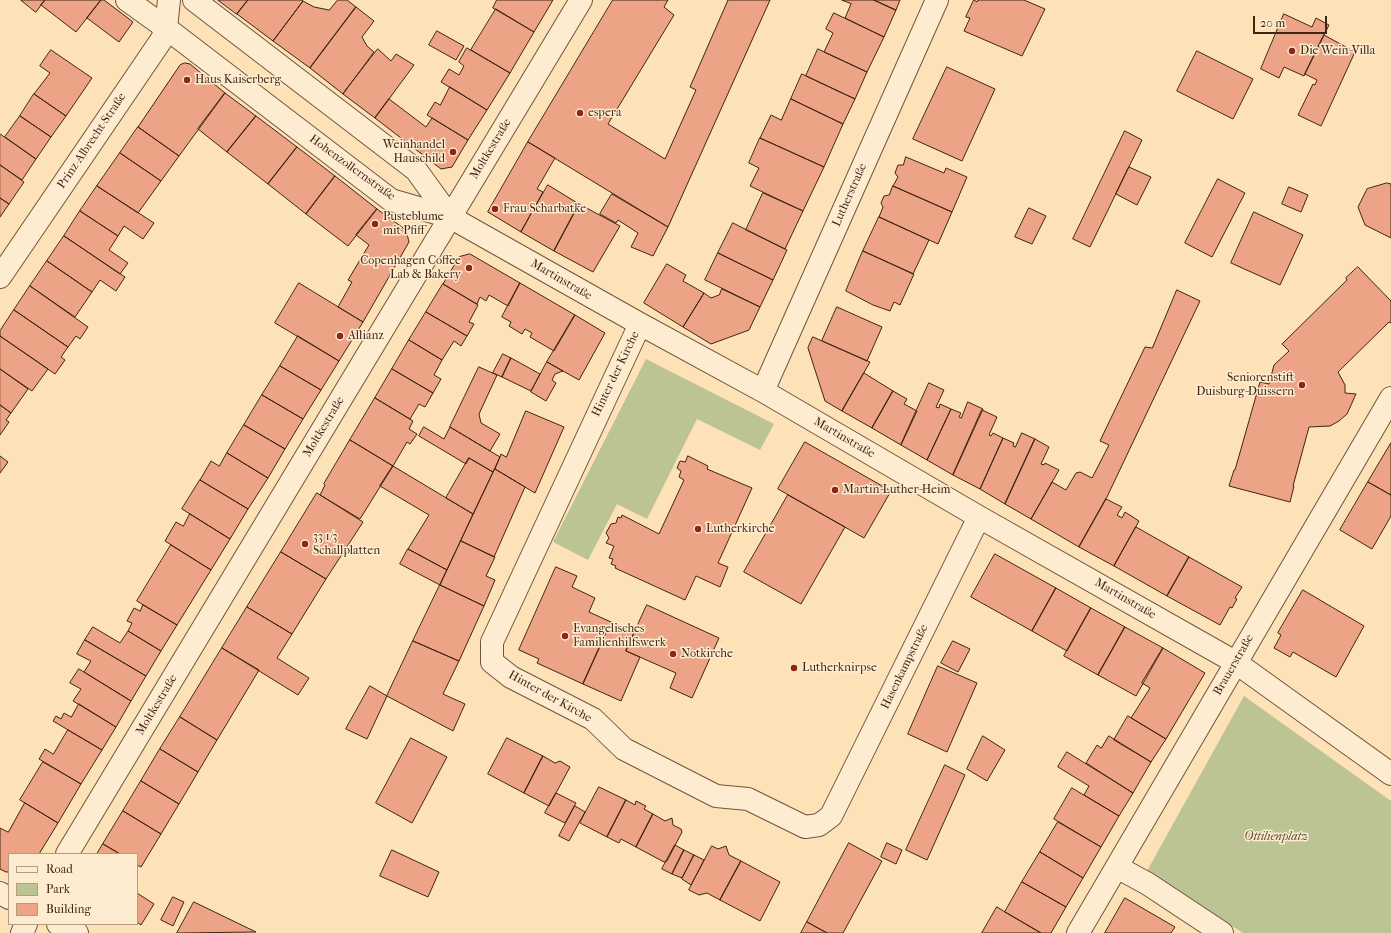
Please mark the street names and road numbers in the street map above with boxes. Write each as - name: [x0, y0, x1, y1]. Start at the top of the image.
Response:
- street label: Prinz-Albrecht-Straße: [55, 90, 129, 192]
- street label: Moltkestraße: [467, 116, 515, 182]
- street label: Hohenzollernstraße: [306, 132, 398, 204]
- street label: Lutherstraße: [830, 161, 870, 229]
- street label: Martinstraße: [528, 257, 594, 303]
- street label: Hinter der Kirche: [589, 329, 643, 419]
- street label: Moltkestraße: [300, 394, 348, 460]
- street label: Martinstraße: [811, 415, 877, 461]
- street label: Martinstraße: [1092, 576, 1158, 622]
- street label: Hasenkampstraße: [878, 622, 932, 712]
- street label: Brauerstraße: [1211, 632, 1257, 698]
- street label: Hinter der Kirche: [506, 668, 594, 726]
- street label: Moltkestraße: [133, 672, 181, 738]

